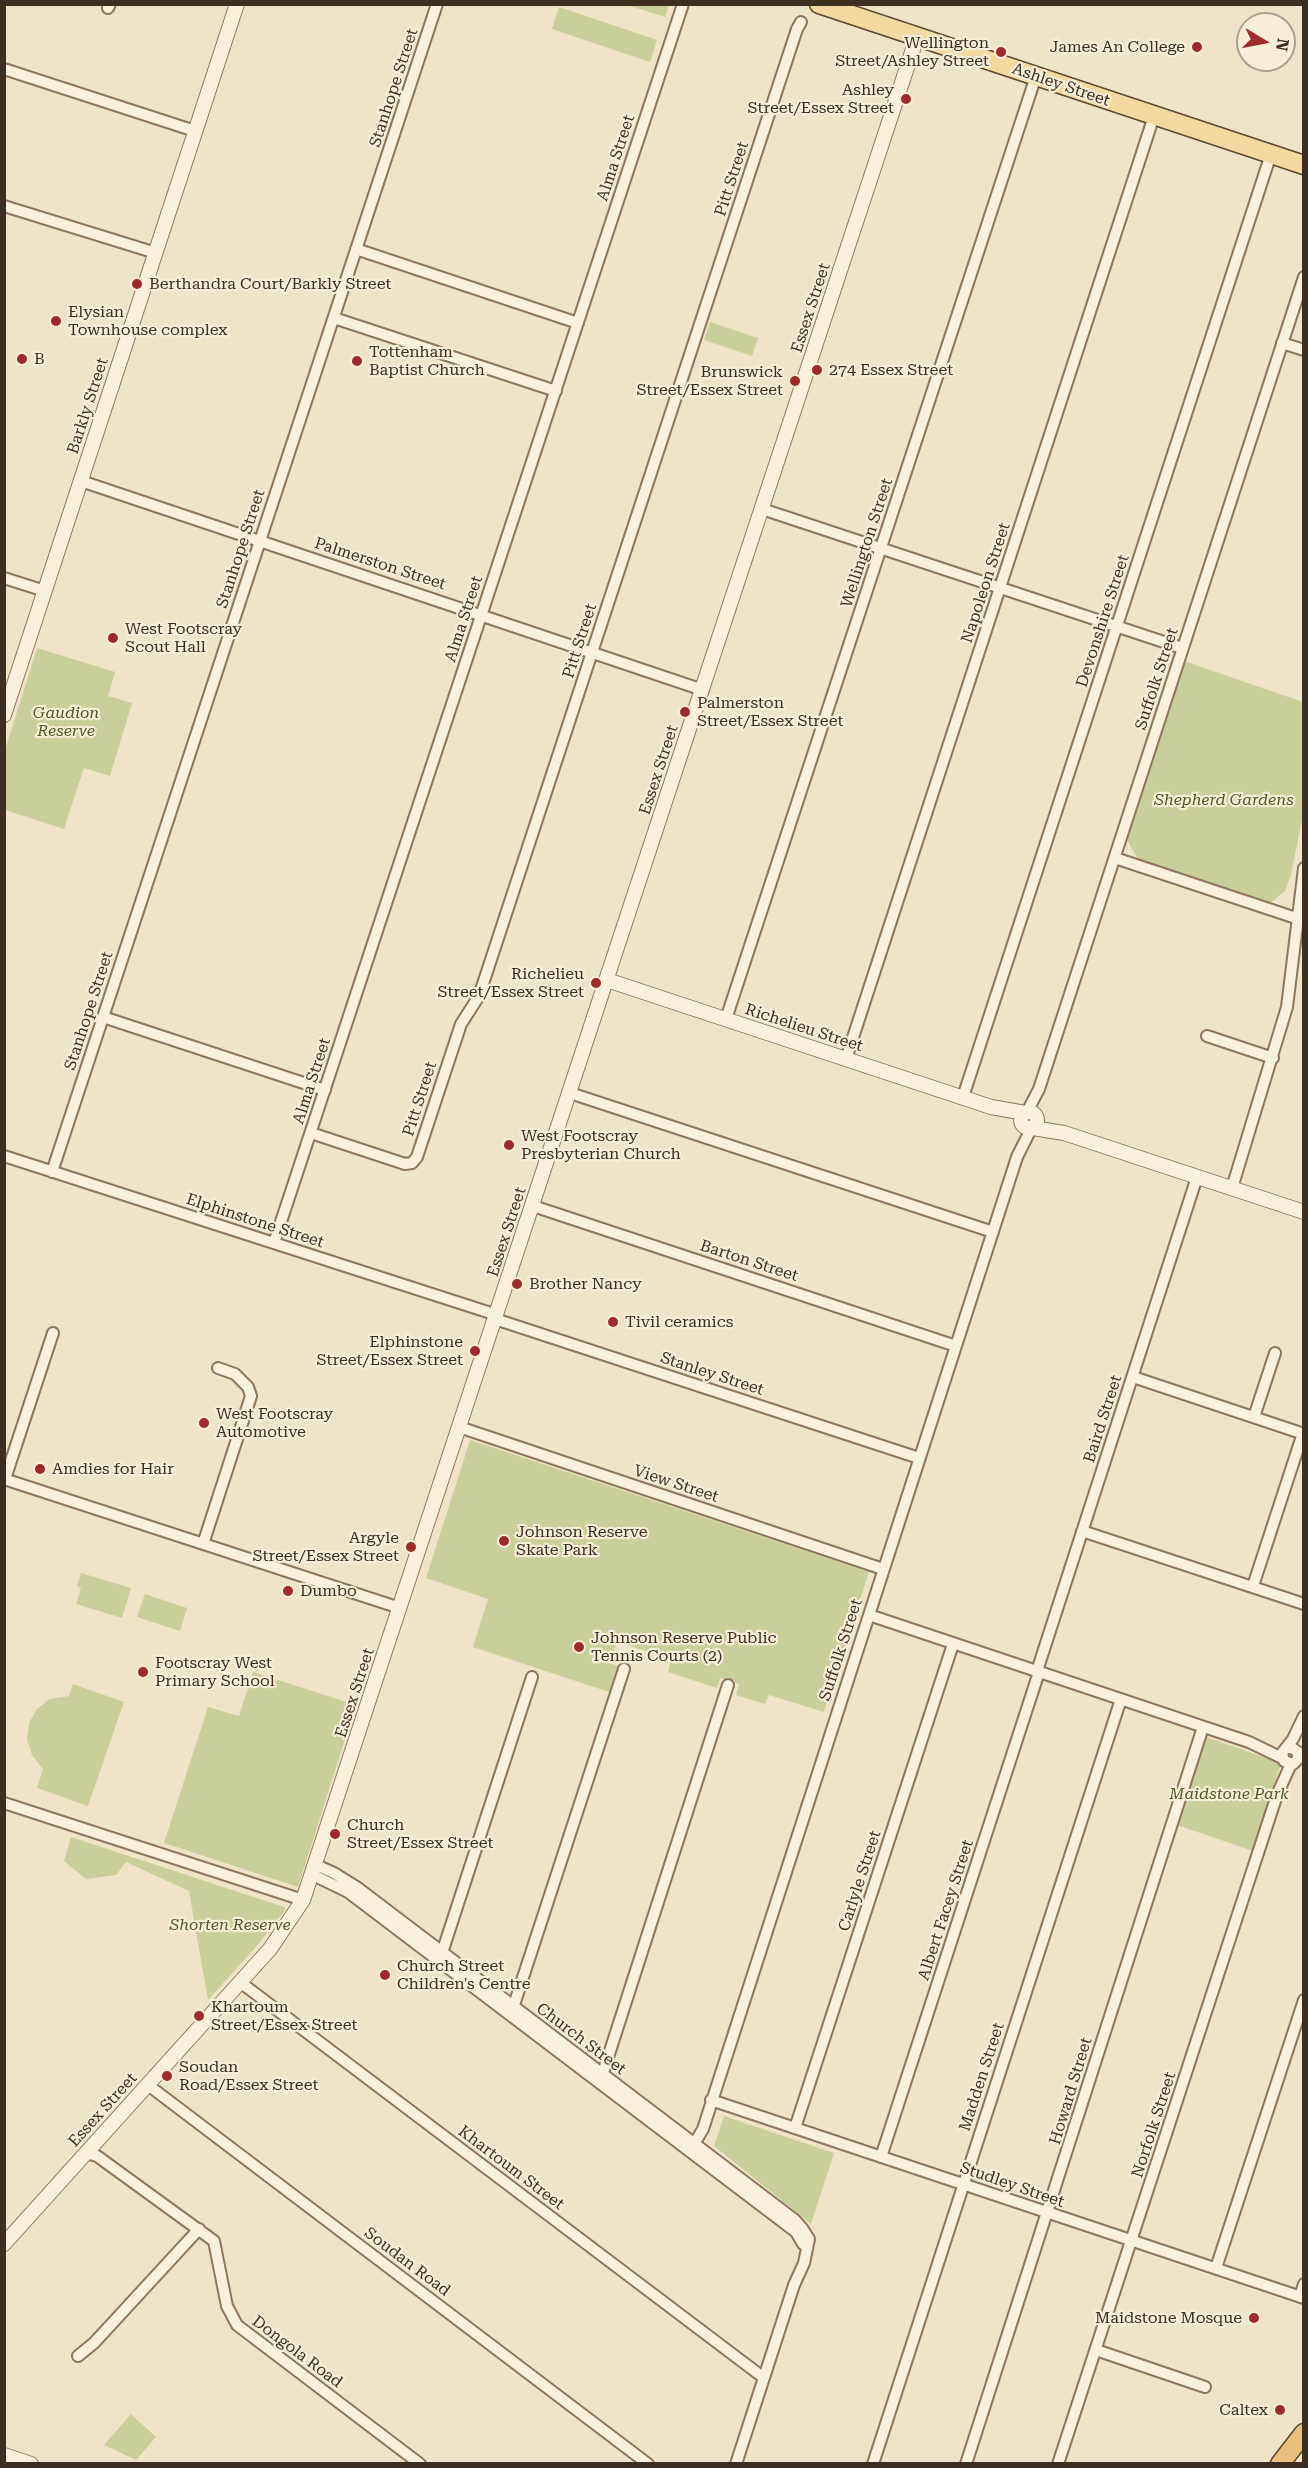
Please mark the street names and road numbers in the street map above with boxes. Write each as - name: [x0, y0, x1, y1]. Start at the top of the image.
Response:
- street label: Stanhope Street: [366, 26, 422, 150]
- street label: Ashley Street: [1010, 59, 1112, 111]
- street label: Alma Street: [593, 112, 639, 204]
- street label: Pitt Street: [711, 139, 753, 219]
- street label: Essex Street: [787, 261, 835, 355]
- street label: Barkly Street: [63, 356, 113, 456]
- street label: Wellington Street: [837, 476, 897, 610]
- street label: Stanhope Street: [213, 487, 269, 611]
- street label: Napoleon Street: [957, 520, 1015, 646]
- street label: Palmerston Street: [312, 534, 448, 594]
- street label: Devonshire Street: [1072, 552, 1134, 690]
- street label: Alma Street: [441, 573, 487, 665]
- street label: Pitt Street: [559, 601, 601, 681]
- street label: Suffolk Street: [1131, 625, 1183, 733]
- street label: Essex Street: [635, 723, 683, 817]
- street label: Stanhope Street: [61, 949, 117, 1073]
- street label: Richelieu Street: [743, 1000, 865, 1056]
- street label: Alma Street: [289, 1035, 335, 1127]
- street label: Pitt Street: [399, 1059, 441, 1139]
- street label: Essex Street: [483, 1185, 531, 1279]
- street label: Elphinstone Street: [184, 1190, 326, 1252]
- street label: Barton Street: [698, 1236, 800, 1286]
- street label: Stanley Street: [658, 1348, 766, 1400]
- street label: Baird Street: [1080, 1373, 1126, 1465]
- street label: View Street: [631, 1461, 721, 1507]
- street label: Suffolk Street: [815, 1596, 867, 1704]
- street label: Essex Street: [331, 1646, 379, 1740]
- street label: Carlyle Street: [835, 1828, 885, 1934]
- street label: Albert Facey Street: [914, 1837, 978, 1983]
- street label: Church Street: [532, 1999, 630, 2079]
- street label: Madden Street: [955, 2020, 1009, 2134]
- street label: Howard Street: [1046, 2035, 1096, 2147]
- street label: Essex Street: [65, 2069, 141, 2151]
- street label: Norfolk Street: [1128, 2070, 1180, 2180]
- street label: Khartoum Street: [454, 2122, 568, 2214]
- street label: Studley Street: [957, 2158, 1067, 2212]
- street label: Soudan Road: [360, 2223, 454, 2301]
- street label: Dongola Road: [248, 2312, 346, 2392]

